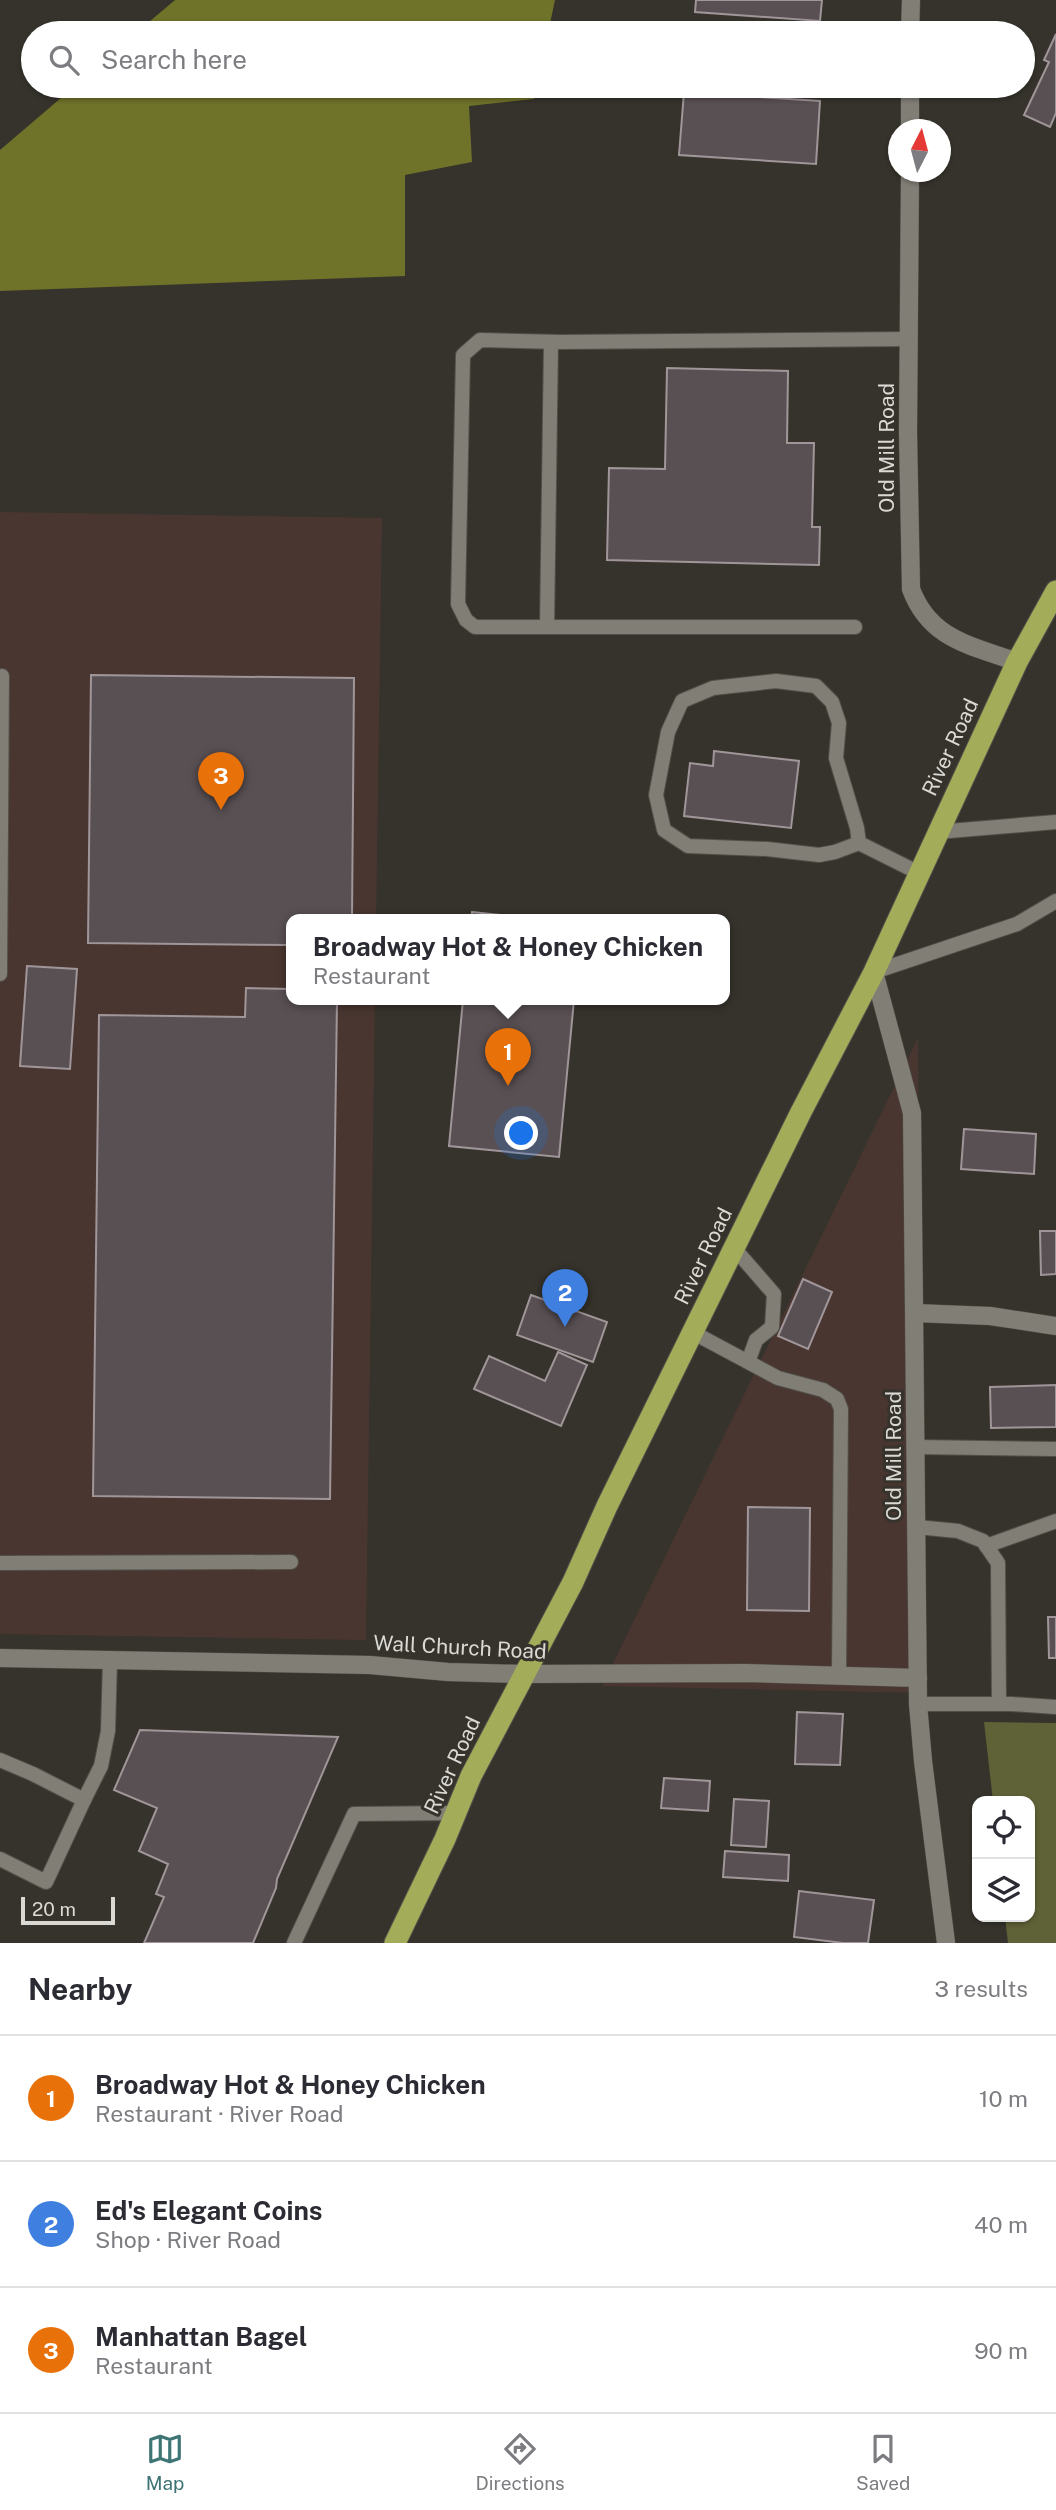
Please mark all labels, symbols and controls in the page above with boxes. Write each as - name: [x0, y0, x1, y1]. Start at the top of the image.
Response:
- search box: [21, 21, 1035, 98]
- icon: search: [45, 41, 83, 79]
- text: Search here: [101, 44, 247, 75]
- north arrow: [888, 119, 951, 182]
- street label: Old Mill Road: [874, 383, 899, 513]
- street label: River Road: [917, 694, 983, 800]
- pin: 3: [198, 752, 244, 810]
- popup: [286, 914, 730, 1005]
- text: Broadway Hot & Honey Chicken: [313, 931, 703, 962]
- text: Restaurant: [313, 962, 430, 989]
- pin: 1: [485, 1028, 531, 1086]
- your location: [504, 1116, 538, 1150]
- street label: River Road: [669, 1204, 737, 1308]
- pin: 2: [542, 1269, 588, 1327]
- street label: Old Mill Road: [881, 1391, 906, 1521]
- street label: Wall Church Road: [373, 1630, 547, 1664]
- street label: River Road: [419, 1712, 485, 1818]
- map controls: [972, 1796, 1035, 1922]
- button: locate: [972, 1796, 1035, 1859]
- button: layers: [972, 1859, 1035, 1922]
- scale bar: [21, 1894, 116, 1926]
- text: 20 m: [32, 1898, 76, 1920]
- text: Nearby: [28, 1971, 132, 2007]
- text: 3 results: [934, 1975, 1028, 2002]
- text: Broadway Hot & Honey Chicken: [95, 2069, 486, 2100]
- text: 1: [46, 2085, 56, 2112]
- text: 10 m: [979, 2085, 1028, 2112]
- text: Restaurant · River Road: [95, 2100, 343, 2127]
- text: Ed's Elegant Coins: [95, 2195, 323, 2226]
- text: 2: [44, 2211, 58, 2238]
- text: 40 m: [974, 2211, 1028, 2238]
- text: Shop · River Road: [95, 2226, 281, 2253]
- text: Manhattan Bagel: [95, 2321, 307, 2352]
- text: 3: [43, 2337, 59, 2364]
- text: 90 m: [974, 2337, 1028, 2364]
- text: Restaurant: [95, 2352, 213, 2379]
- tab: Map: [146, 2430, 184, 2494]
- tab: Directions: [475, 2430, 565, 2494]
- tab: Saved: [856, 2430, 910, 2494]

